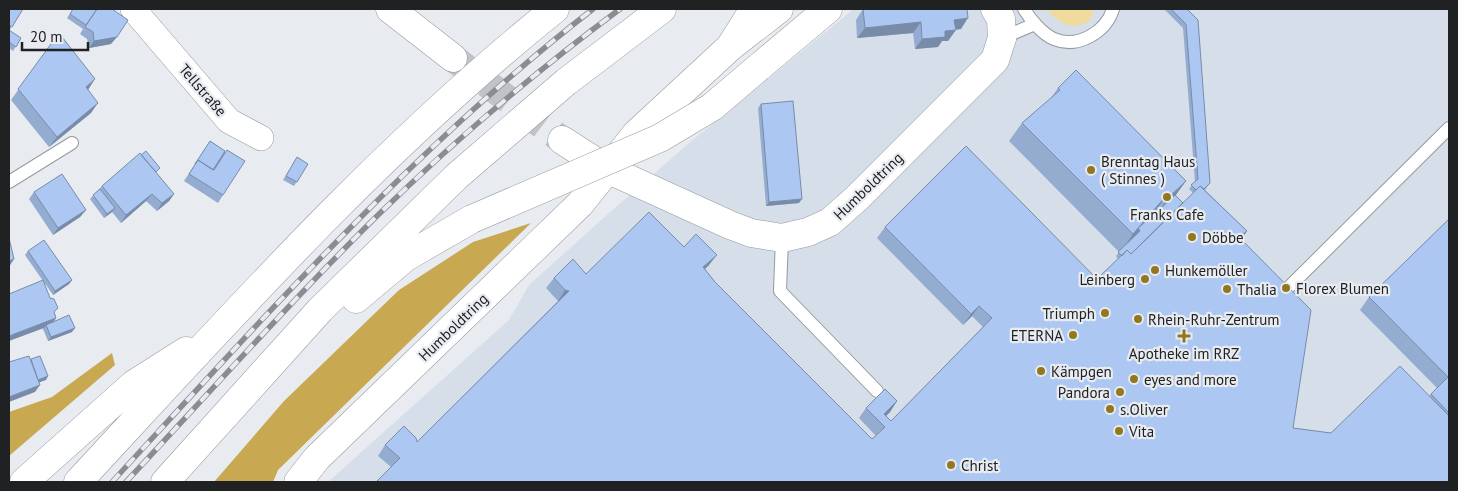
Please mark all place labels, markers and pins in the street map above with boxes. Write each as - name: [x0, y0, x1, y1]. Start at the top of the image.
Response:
- place label: Brenntag Haus ( Stinnes ): [1101, 152, 1195, 188]
- marker: Brenntag Haus ( Stinnes ): [1085, 164, 1097, 176]
- marker: Franks Cafe: [1161, 191, 1173, 203]
- place label: Franks Cafe: [1130, 205, 1204, 224]
- place label: Döbbe: [1202, 228, 1244, 247]
- marker: Döbbe: [1186, 231, 1198, 243]
- place label: Hunkemöller: [1165, 261, 1248, 280]
- marker: Hunkemöller: [1149, 264, 1161, 276]
- place label: Leinberg: [1079, 270, 1135, 289]
- marker: Leinberg: [1139, 273, 1151, 285]
- place label: Florex Blumen: [1296, 279, 1389, 298]
- place label: Thalia: [1237, 280, 1277, 299]
- marker: Florex Blumen: [1280, 282, 1292, 294]
- marker: Thalia: [1221, 283, 1233, 295]
- place label: Triumph: [1043, 304, 1095, 323]
- marker: Triumph: [1099, 307, 1111, 319]
- place label: Rhein-Ruhr-Zentrum: [1148, 310, 1279, 329]
- marker: Rhein-Ruhr-Zentrum: [1132, 313, 1144, 325]
- place label: ETERNA: [1011, 326, 1063, 345]
- marker: ETERNA: [1067, 329, 1079, 341]
- marker: Apotheke im RRZ: [1178, 330, 1190, 342]
- place label: Apotheke im RRZ: [1129, 344, 1239, 363]
- place label: Kämpgen: [1051, 362, 1112, 381]
- marker: Kämpgen: [1035, 365, 1047, 377]
- place label: eyes and more: [1144, 370, 1237, 389]
- marker: eyes and more: [1128, 373, 1140, 385]
- place label: Pandora: [1058, 383, 1110, 402]
- marker: Pandora: [1114, 386, 1126, 398]
- place label: s.Oliver: [1120, 400, 1168, 419]
- marker: s.Oliver: [1104, 403, 1116, 415]
- place label: Vita: [1128, 422, 1154, 441]
- marker: Vita: [1113, 425, 1125, 437]
- place label: Christ: [961, 456, 998, 475]
- marker: Christ: [945, 459, 957, 471]

